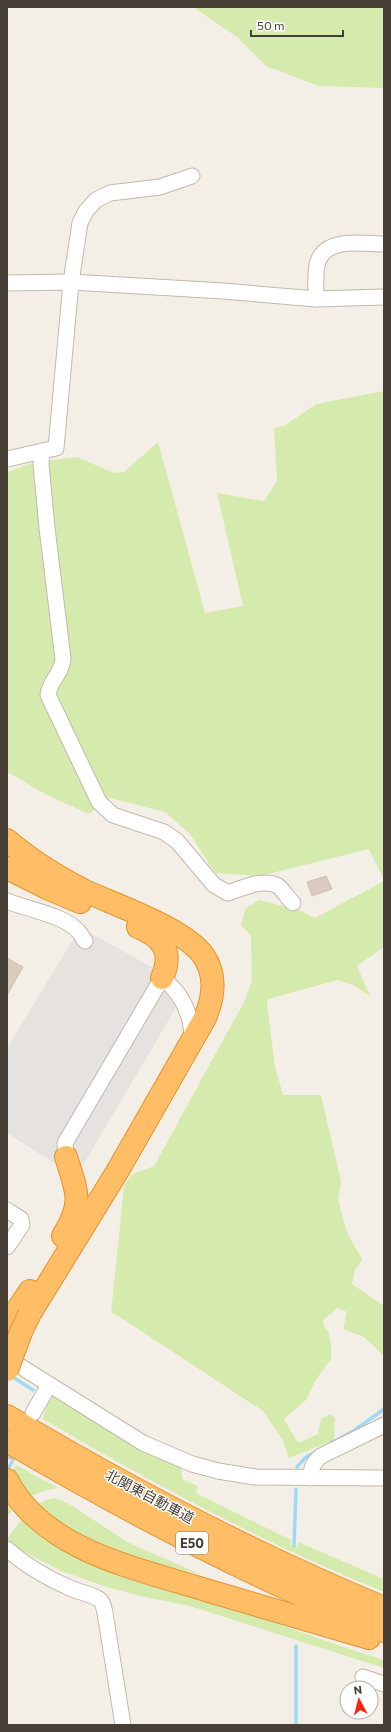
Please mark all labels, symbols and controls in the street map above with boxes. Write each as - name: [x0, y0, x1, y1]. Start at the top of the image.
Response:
- scale bar: [251, 12, 343, 38]
- text: 50 m: [257, 18, 285, 32]
- street label: 北関東自動車道: [103, 1465, 197, 1527]
- road number: E50: [176, 1532, 208, 1554]
- north arrow: [339, 1680, 379, 1720]
- text: N: [353, 1683, 363, 1697]

